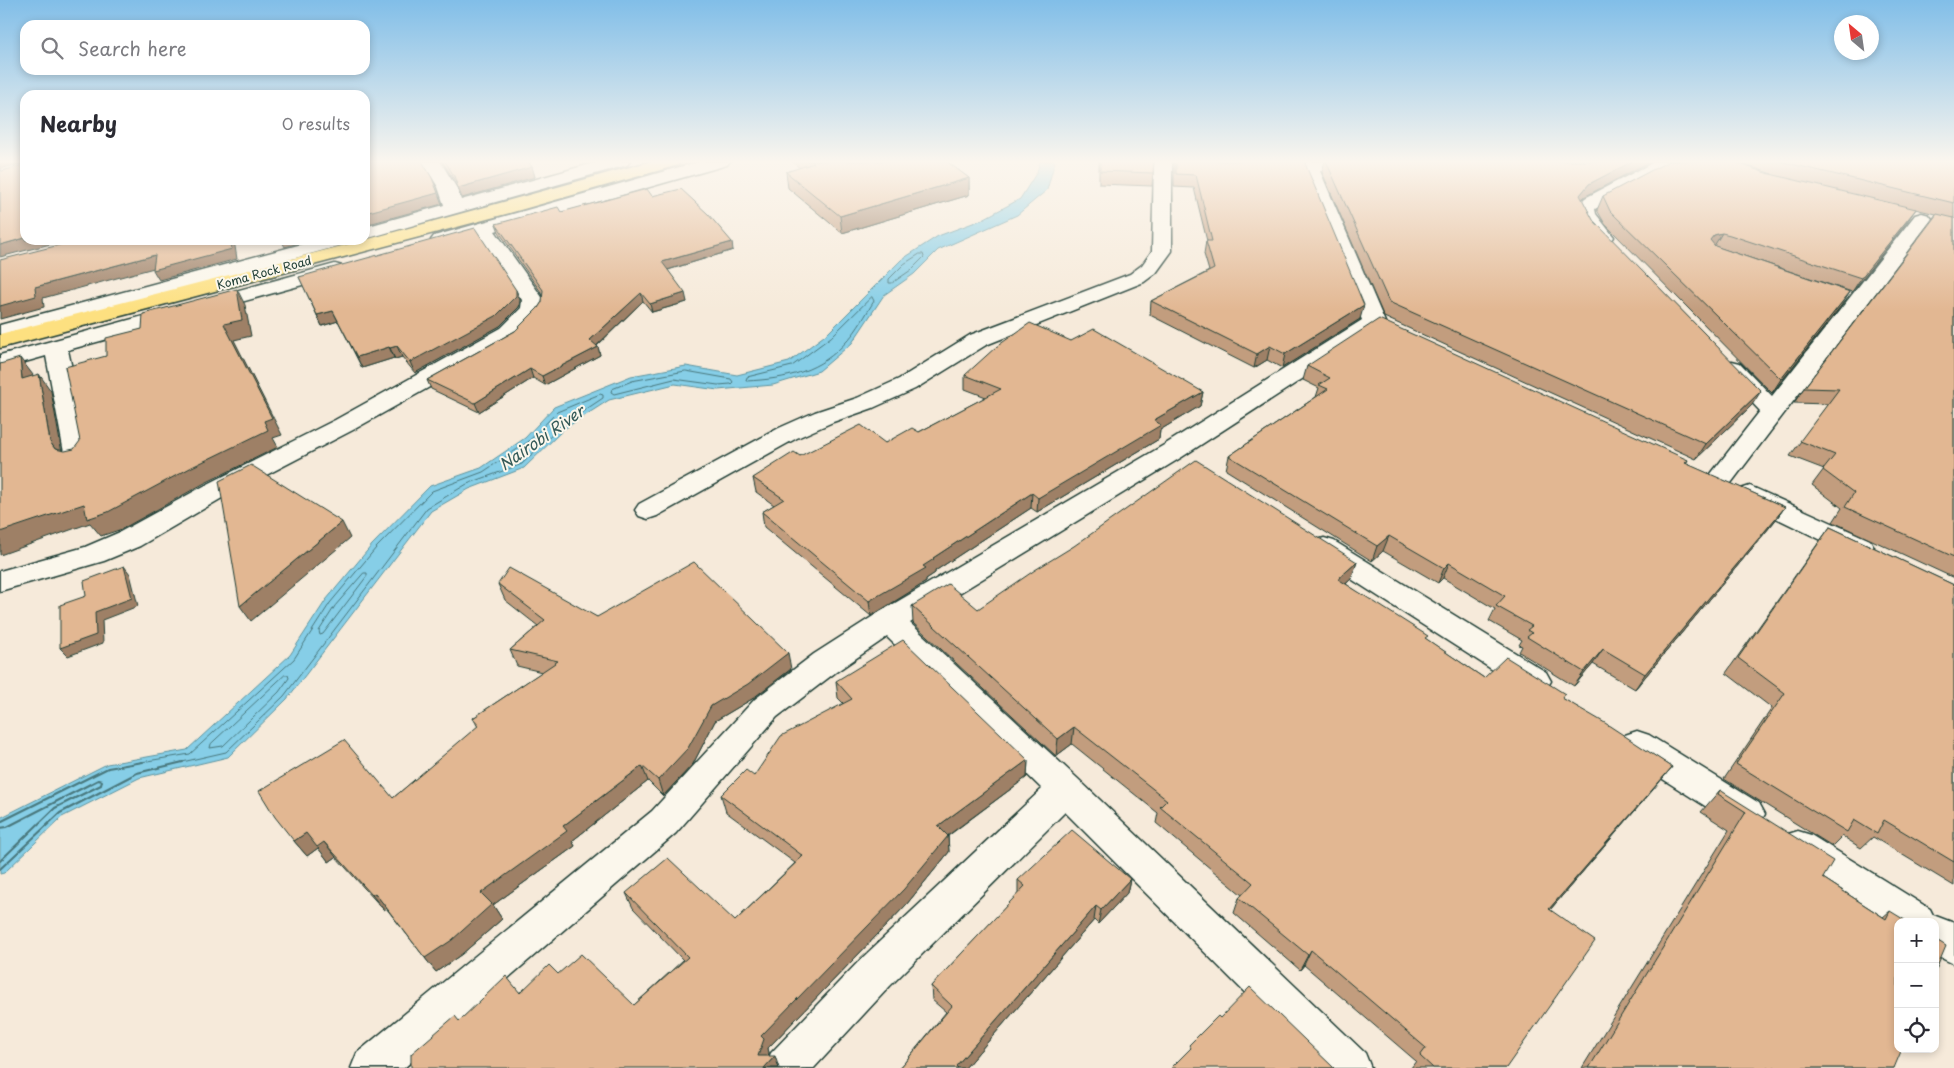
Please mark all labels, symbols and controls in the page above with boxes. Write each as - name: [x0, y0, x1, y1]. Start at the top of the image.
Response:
- north arrow: [1834, 15, 1879, 60]
- search box: [20, 20, 370, 75]
- icon: search: [38, 34, 66, 62]
- text: Search here: [78, 34, 187, 62]
- text: Nearby: [40, 107, 117, 139]
- text: 0 results: [282, 111, 350, 135]
- street label: Koma Rock Road: [215, 251, 313, 293]
- water label: Nairobi River: [493, 397, 591, 475]
- map controls: [1894, 918, 1939, 1053]
- button: +: [1894, 918, 1939, 963]
- button: −: [1894, 963, 1939, 1008]
- button: locate: [1894, 1008, 1939, 1053]

